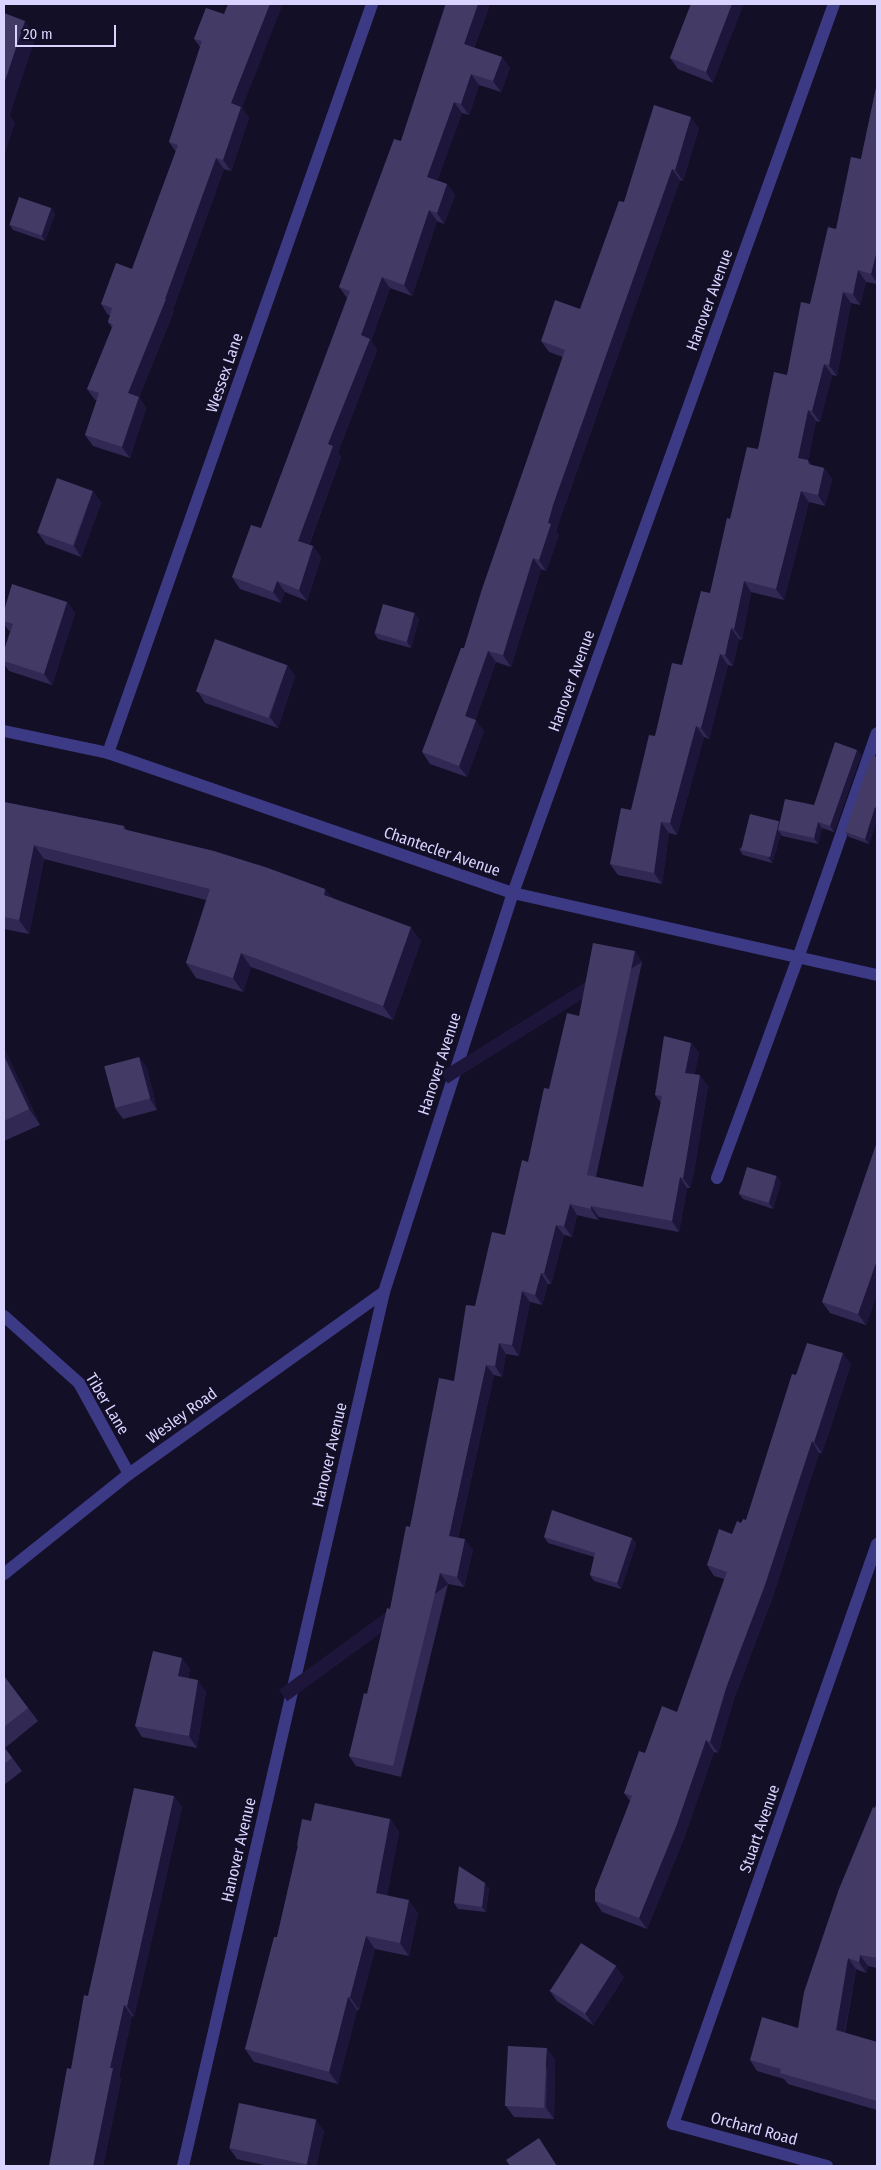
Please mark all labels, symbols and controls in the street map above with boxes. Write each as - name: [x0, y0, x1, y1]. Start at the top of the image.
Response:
- scale bar: [18, 15, 119, 47]
- text: 20 m: [23, 25, 53, 43]
- street label: Hanover Avenue: [683, 247, 737, 353]
- street label: Wessex Lane: [202, 331, 248, 415]
- street label: Hanover Avenue: [545, 628, 599, 734]
- street label: Chantecler Avenue: [381, 823, 503, 881]
- street label: Hanover Avenue: [414, 1010, 466, 1118]
- street label: Tiber Lane: [81, 1370, 133, 1438]
- street label: Wesley Road: [143, 1384, 221, 1448]
- street label: Hanover Avenue: [309, 1401, 351, 1509]
- street label: Stuart Avenue: [736, 1782, 784, 1876]
- street label: Hanover Avenue: [218, 1796, 260, 1904]
- street label: Orchard Road: [709, 2108, 799, 2150]

